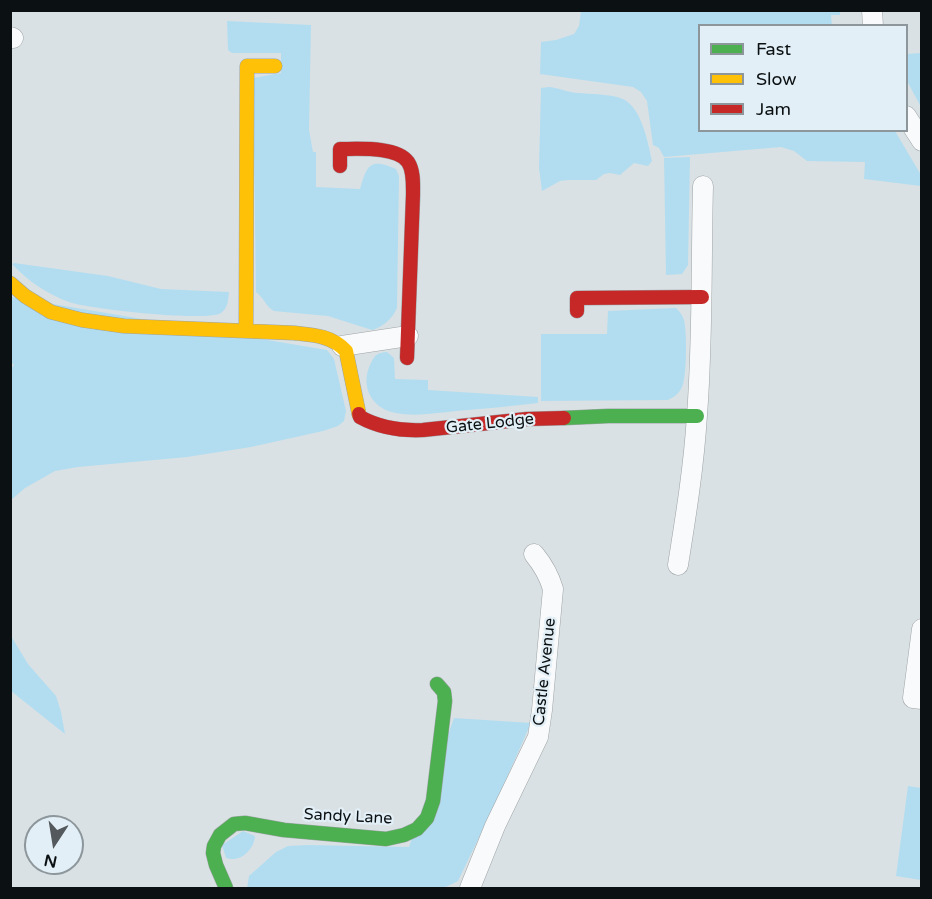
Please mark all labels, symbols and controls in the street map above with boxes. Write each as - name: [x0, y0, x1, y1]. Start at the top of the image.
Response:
- legend: [698, 24, 908, 132]
- text: Fast: [756, 38, 791, 60]
- text: Slow: [756, 68, 797, 90]
- text: Jam: [756, 98, 791, 120]
- street label: Gate Lodge: [445, 410, 535, 438]
- street label: Castle Avenue: [530, 617, 560, 727]
- street label: Sandy Lane: [303, 805, 393, 829]
- north arrow: [24, 815, 84, 875]
- text: N: [42, 850, 59, 872]

